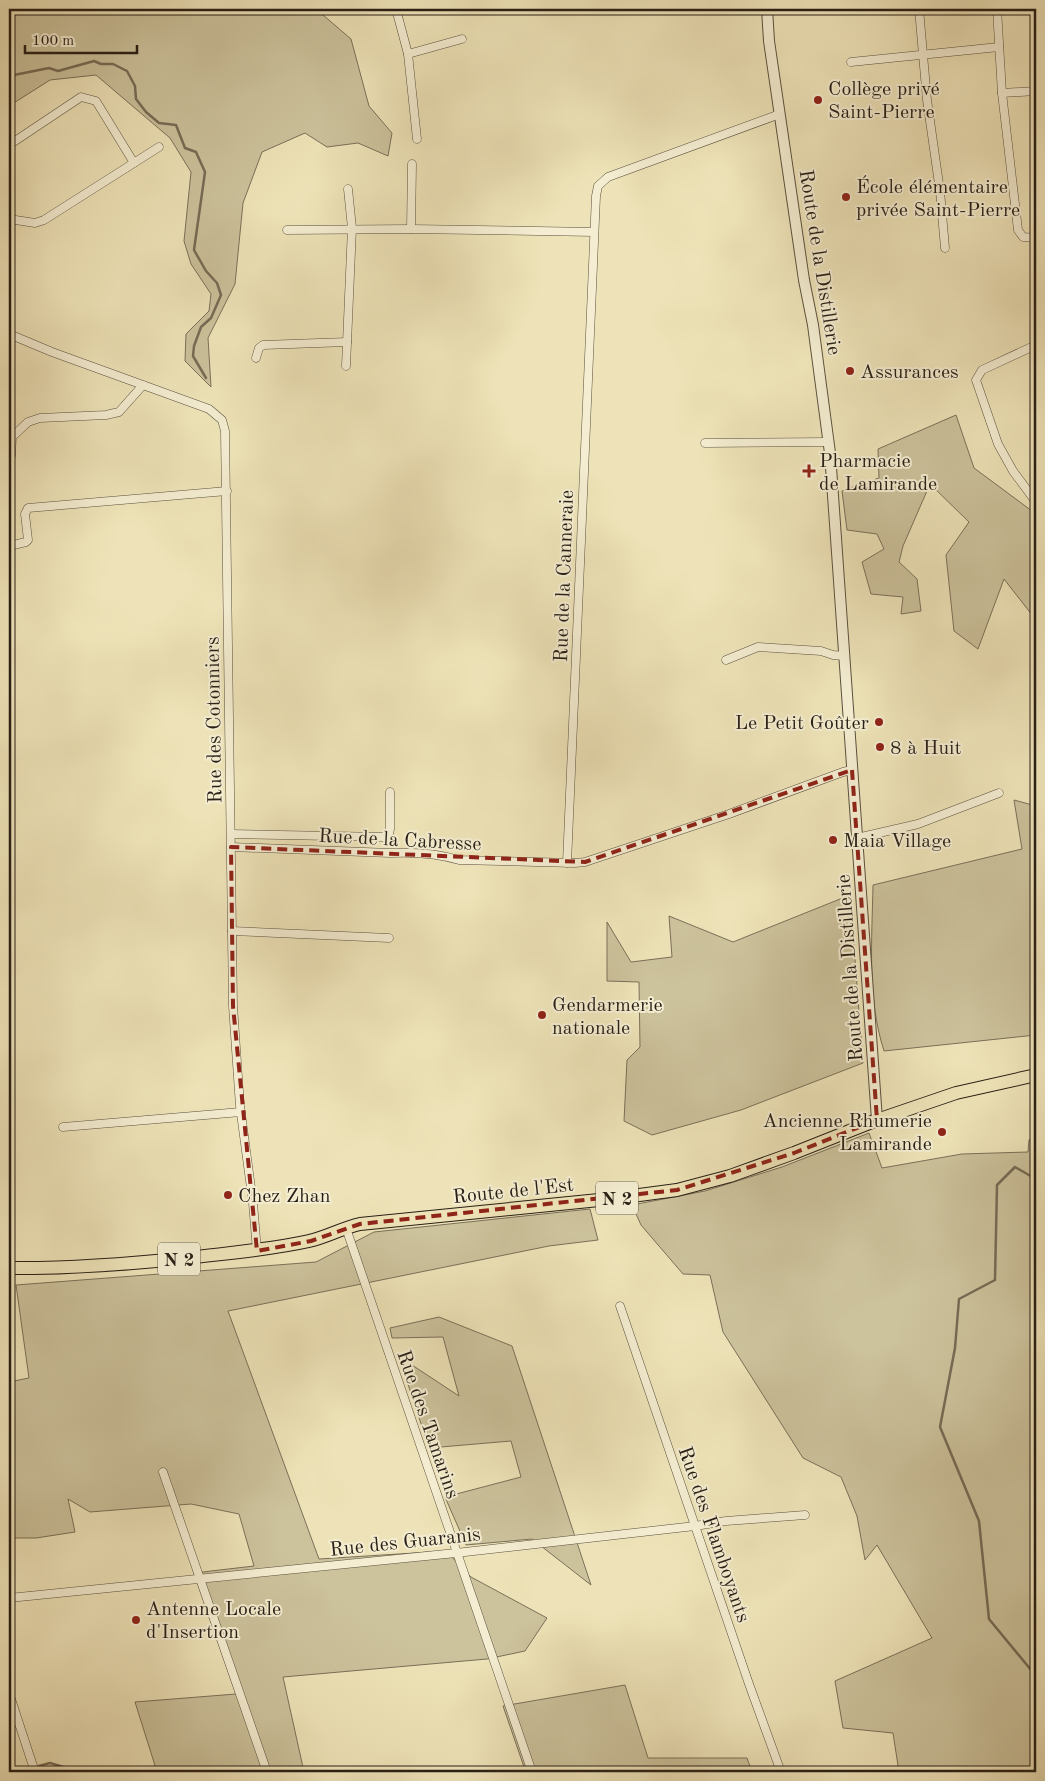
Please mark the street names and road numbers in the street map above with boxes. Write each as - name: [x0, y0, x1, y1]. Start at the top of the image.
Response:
- street label: Route de la Distillerie: [794, 168, 844, 357]
- street label: Rue de la Canneraie: [552, 489, 578, 663]
- street label: Rue des Cotonniers: [204, 636, 226, 804]
- street label: Rue de la Cabresse: [318, 827, 482, 855]
- street label: Route de la Distillerie: [834, 874, 868, 1062]
- street label: Route de l'Est: [452, 1176, 575, 1208]
- road number: N 2: [596, 1182, 638, 1214]
- road number: N 2: [158, 1242, 200, 1276]
- street label: Rue des Tamarins: [392, 1348, 462, 1502]
- street label: Rue des Flamboyants: [674, 1444, 753, 1625]
- street label: Rue des Guaranis: [329, 1525, 482, 1561]

